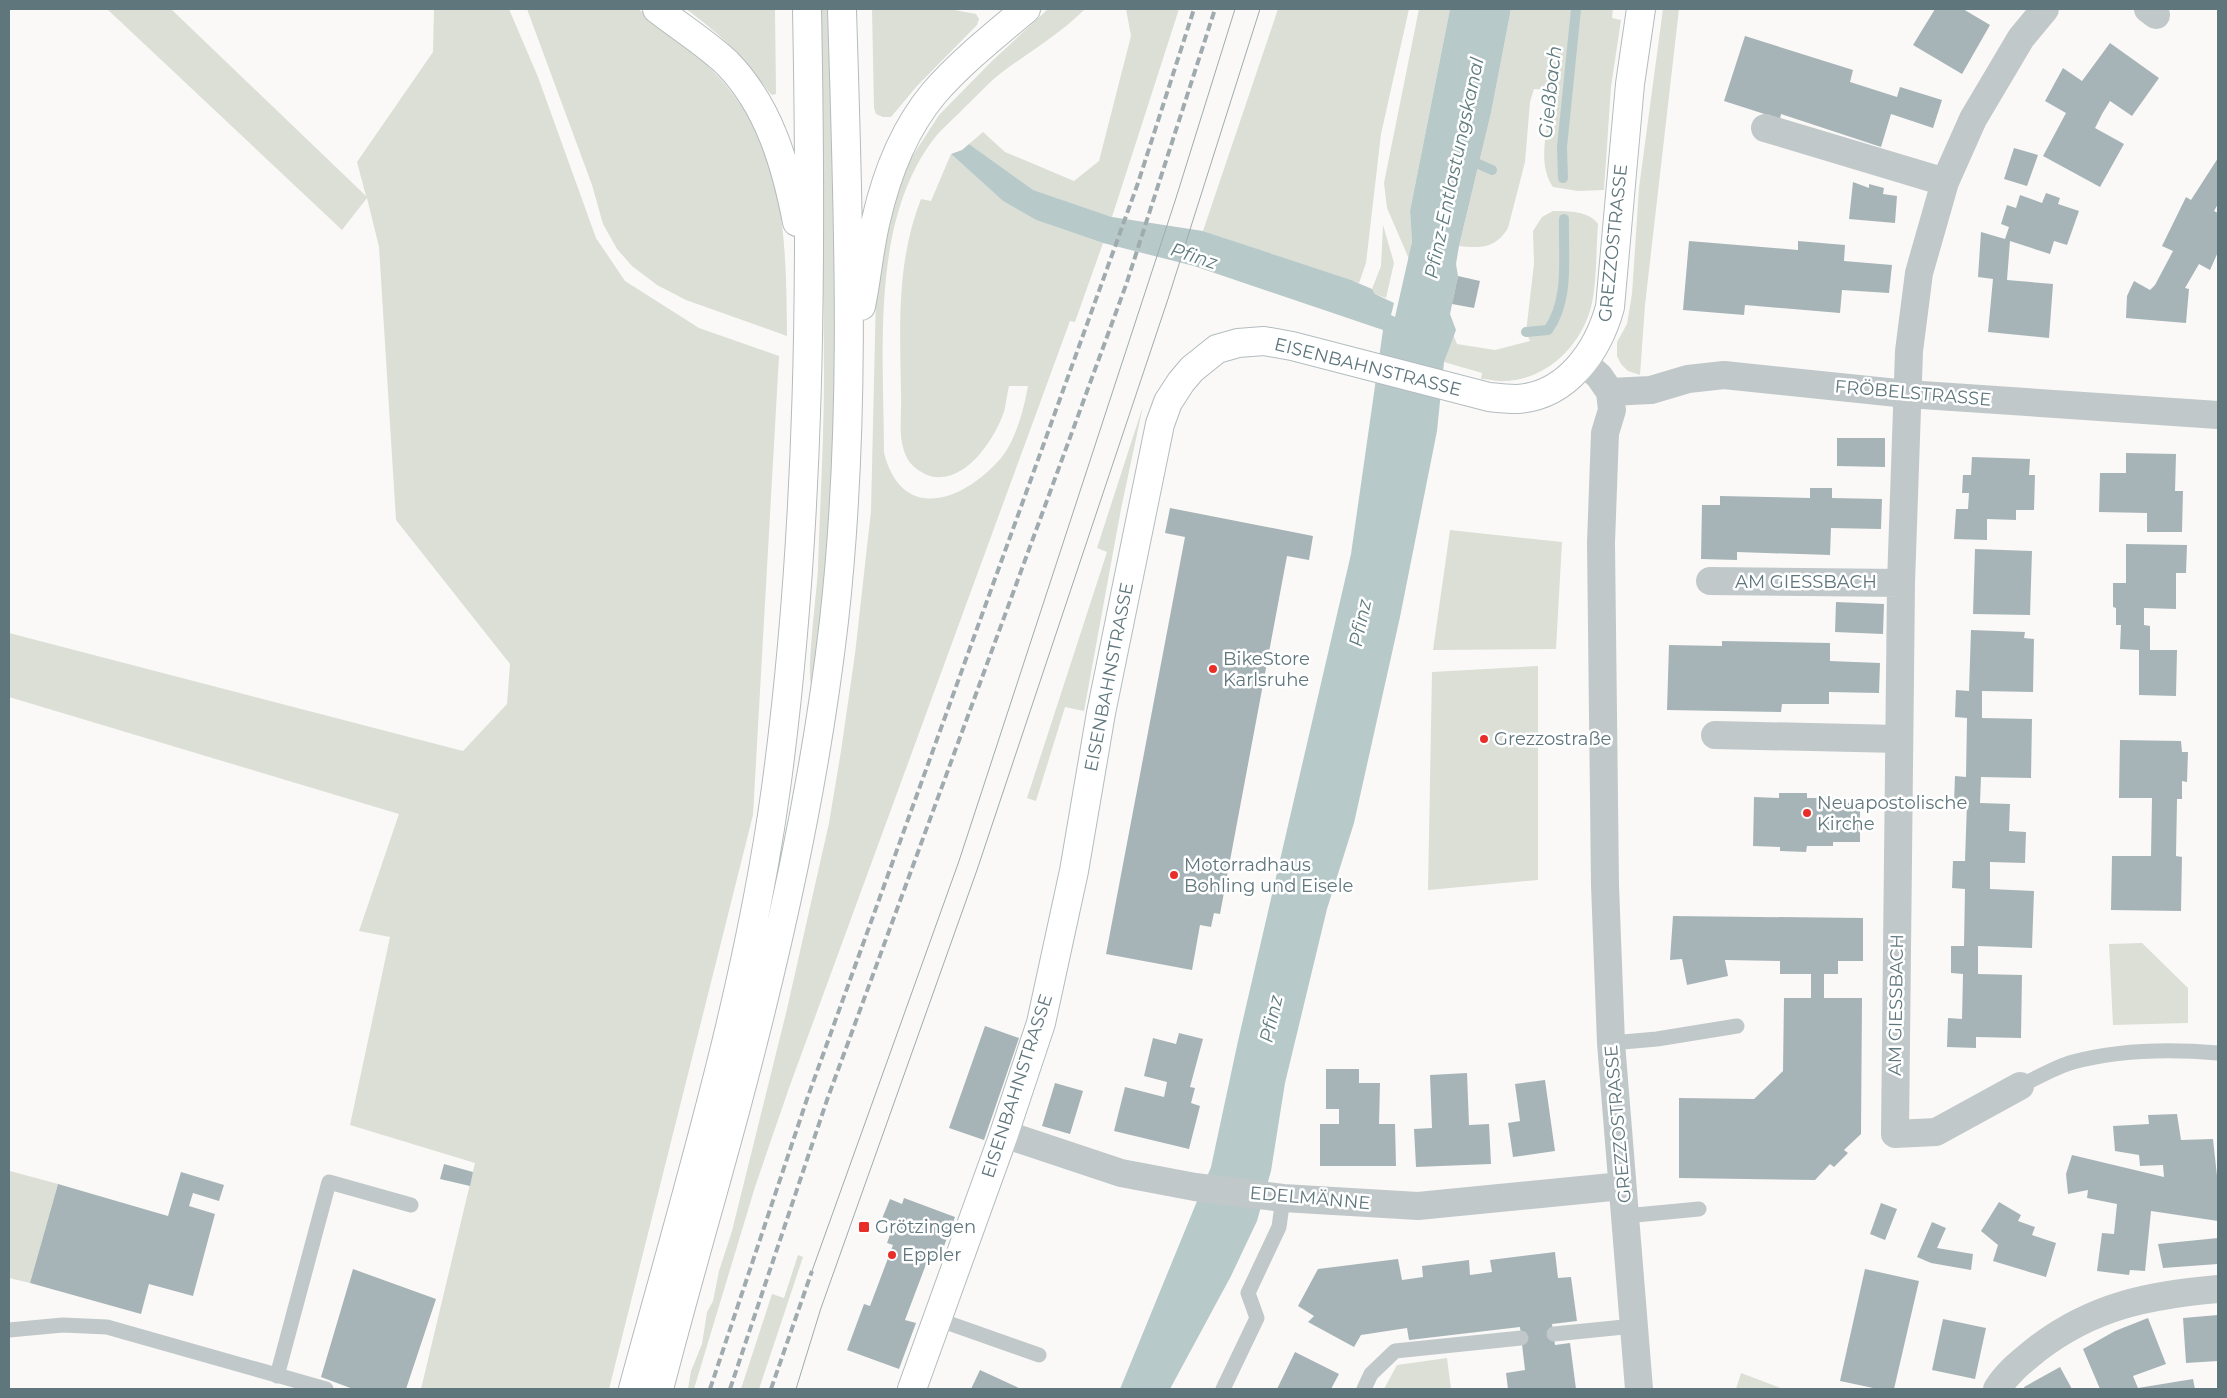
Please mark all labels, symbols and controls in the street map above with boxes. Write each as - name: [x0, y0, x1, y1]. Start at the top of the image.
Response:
- water label: Gießbach: [1534, 44, 1566, 140]
- water label: Pfinz-Entlastungskanal: [1419, 54, 1489, 281]
- street label: GREZZOSTRASSE: [1594, 163, 1632, 323]
- water label: Pfinz: [1168, 238, 1221, 274]
- street label: EISENBAHNSTRASSE: [1272, 333, 1464, 401]
- street label: FRÖBELSTRASSE: [1834, 375, 1992, 411]
- street label: AM GIESSBACH: [1735, 571, 1877, 593]
- street label: EISENBAHNSTRASSE: [1080, 581, 1138, 773]
- water label: Pfinz: [1344, 597, 1376, 649]
- place label: BikeStore Karlsruhe: [1223, 648, 1310, 691]
- marker: BikeStore Karlsruhe: [1207, 663, 1219, 675]
- place label: Grezzostraße: [1494, 728, 1611, 750]
- marker: Grezzostraße: [1478, 733, 1490, 745]
- place label: Neuapostolische Kirche: [1817, 792, 1967, 835]
- marker: Neuapostolische Kirche: [1801, 807, 1813, 819]
- place label: Motorradhaus Bohling und Eisele: [1184, 854, 1353, 897]
- marker: Motorradhaus Bohling und Eisele: [1168, 869, 1180, 881]
- street label: AM GIESSBACH: [1884, 934, 1908, 1076]
- street label: EISENBAHNSTRASSE: [977, 991, 1057, 1181]
- water label: Pfinz: [1254, 993, 1288, 1045]
- street label: GREZZOSTRASSE: [1600, 1044, 1636, 1204]
- street label: EDELMÄNNE: [1249, 1182, 1371, 1214]
- place label: Grötzingen: [875, 1216, 976, 1238]
- marker: Grötzingen: [857, 1220, 871, 1234]
- place label: Eppler: [902, 1244, 961, 1266]
- marker: Eppler: [886, 1249, 898, 1261]

